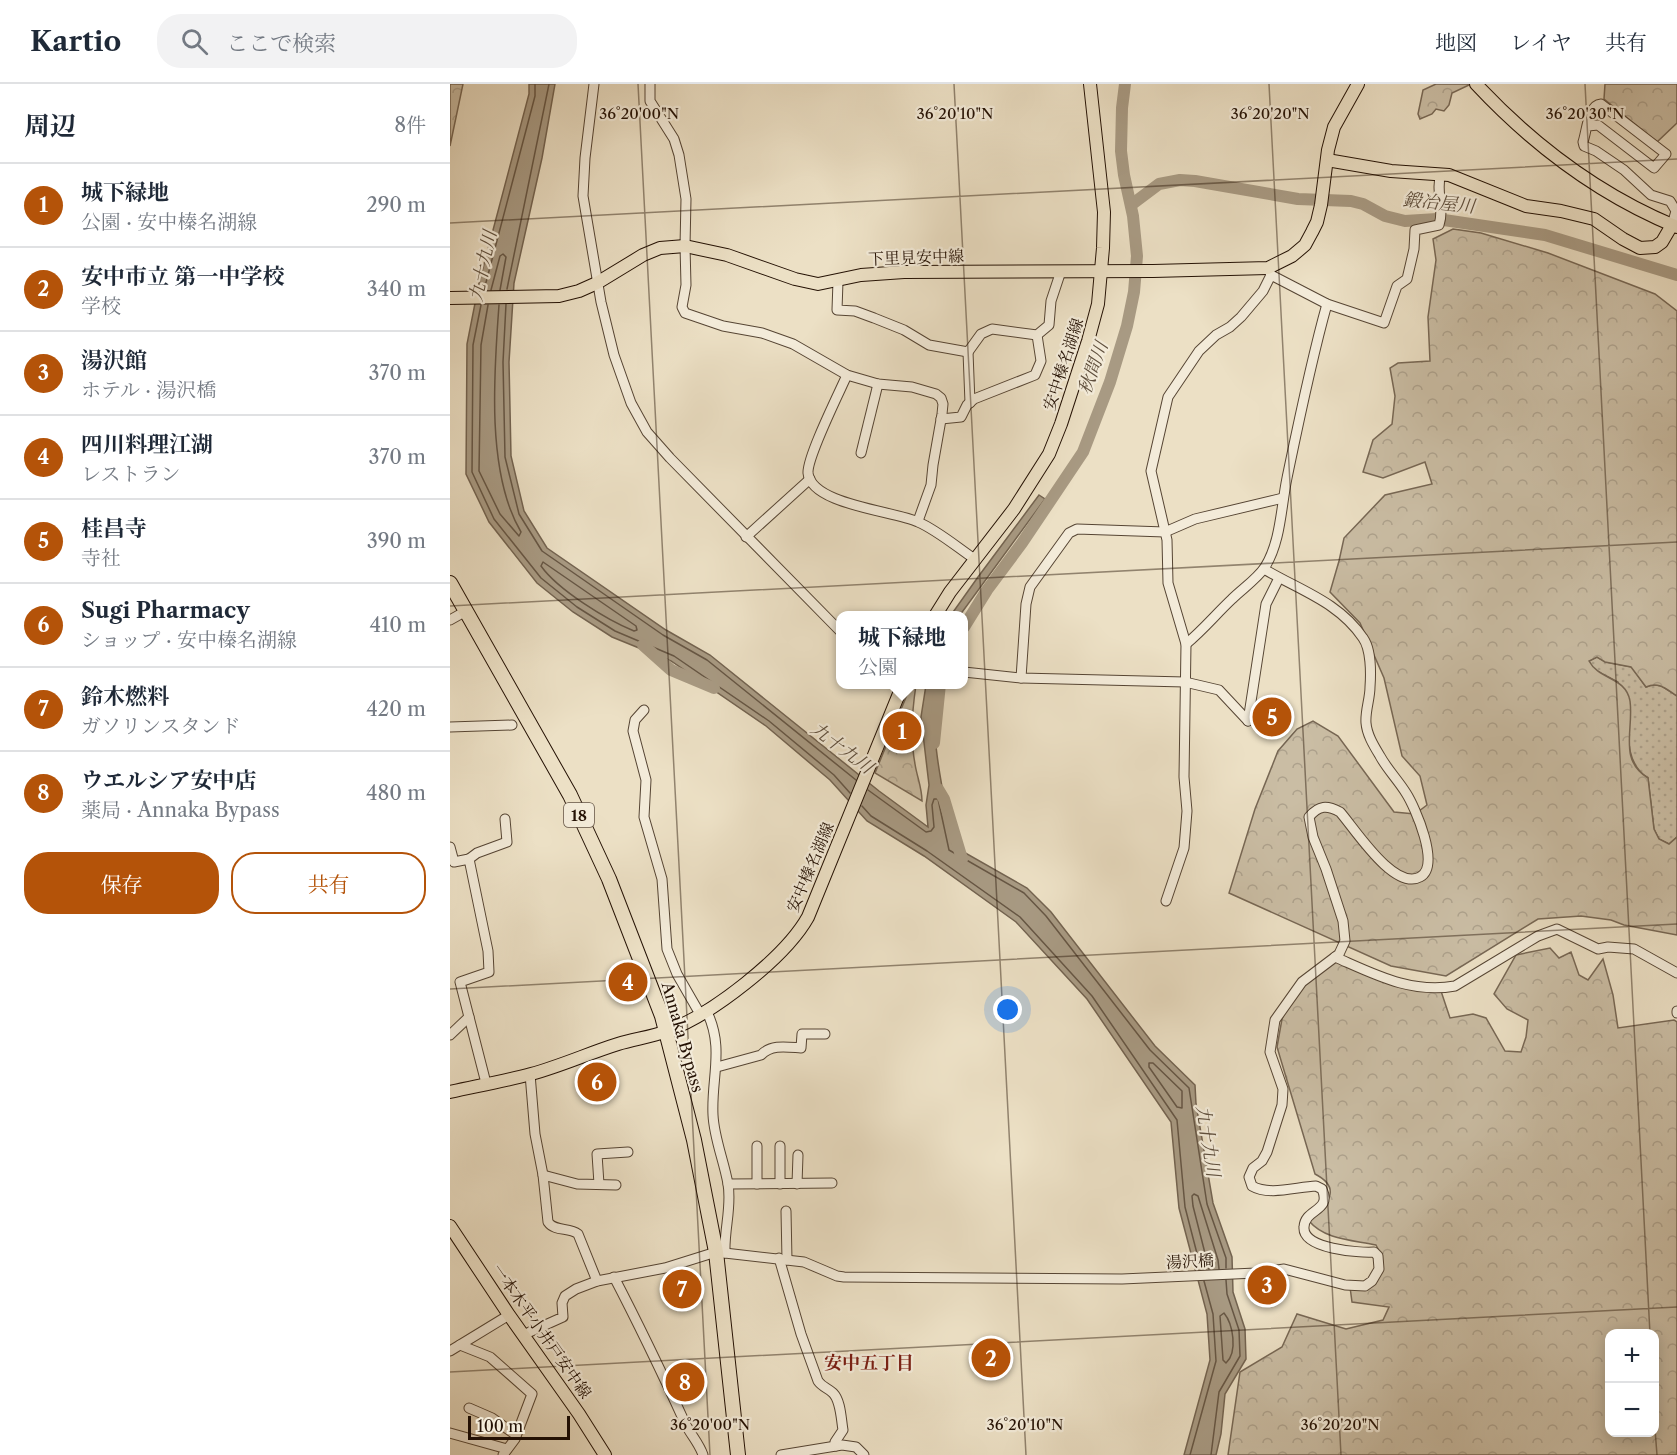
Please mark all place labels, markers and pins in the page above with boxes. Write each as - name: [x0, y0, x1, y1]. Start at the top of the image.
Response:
- pin: 5: [1252, 694, 1292, 740]
- pin: 1: [882, 708, 922, 754]
- pin: 4: [608, 960, 648, 1004]
- pin: 6: [578, 1060, 616, 1104]
- pin: 3: [1248, 1262, 1286, 1308]
- pin: 7: [662, 1266, 702, 1312]
- pin: 2: [972, 1336, 1010, 1380]
- pin: 8: [666, 1360, 704, 1404]

